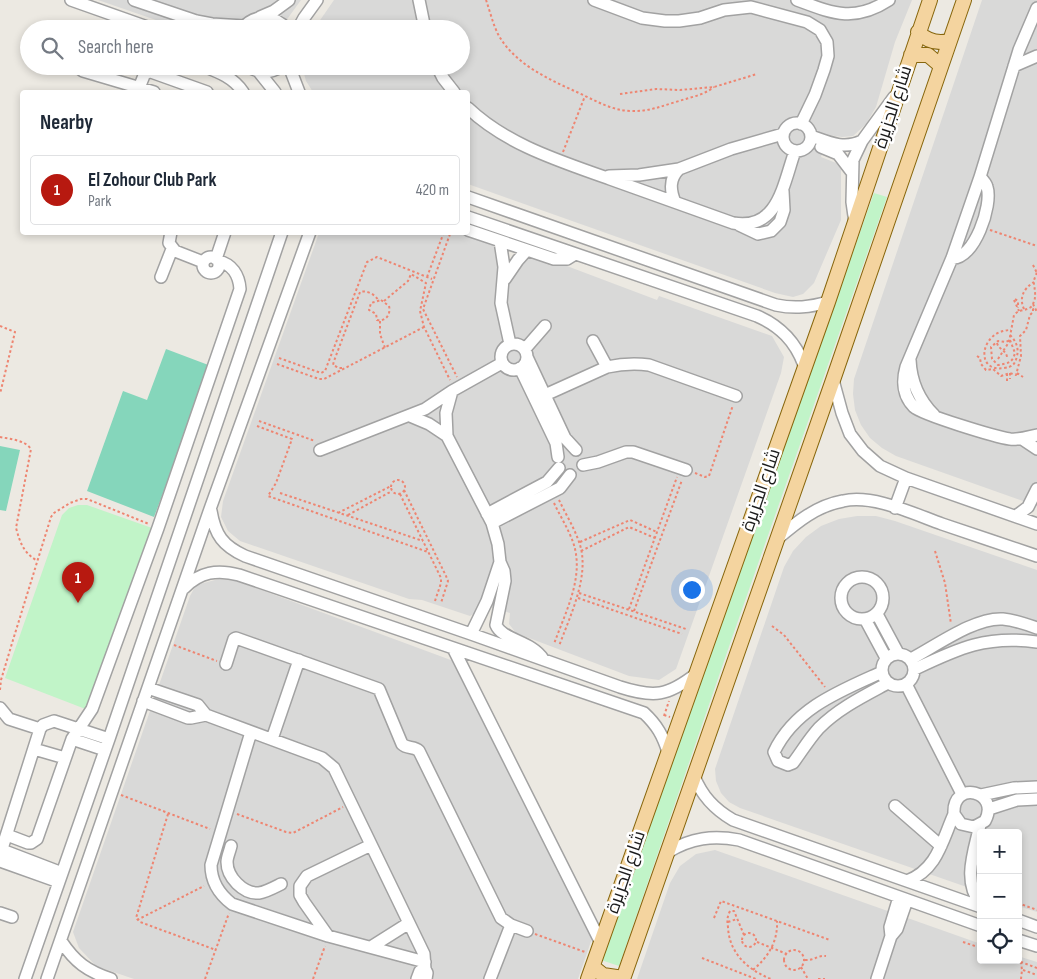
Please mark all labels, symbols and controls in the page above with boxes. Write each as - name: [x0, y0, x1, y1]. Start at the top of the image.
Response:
- search box: [20, 20, 470, 75]
- icon: search: [38, 34, 66, 62]
- text: Search here: [78, 36, 154, 59]
- street label: شارع الجزيرة: [870, 63, 917, 151]
- text: Nearby: [40, 110, 93, 135]
- text: El Zohour Club Park: [88, 169, 217, 192]
- text: 1: [54, 181, 60, 200]
- text: 420 m: [416, 181, 449, 200]
- text: Park: [88, 192, 111, 211]
- street label: شارع الجزيرة: [737, 446, 786, 534]
- pin: 1: [62, 562, 94, 603]
- your location: [679, 577, 705, 603]
- street label: شارع الجزيرة: [602, 828, 651, 916]
- map controls: [977, 829, 1022, 964]
- button: +: [977, 829, 1022, 874]
- button: −: [977, 874, 1022, 919]
- button: locate: [977, 919, 1022, 964]

